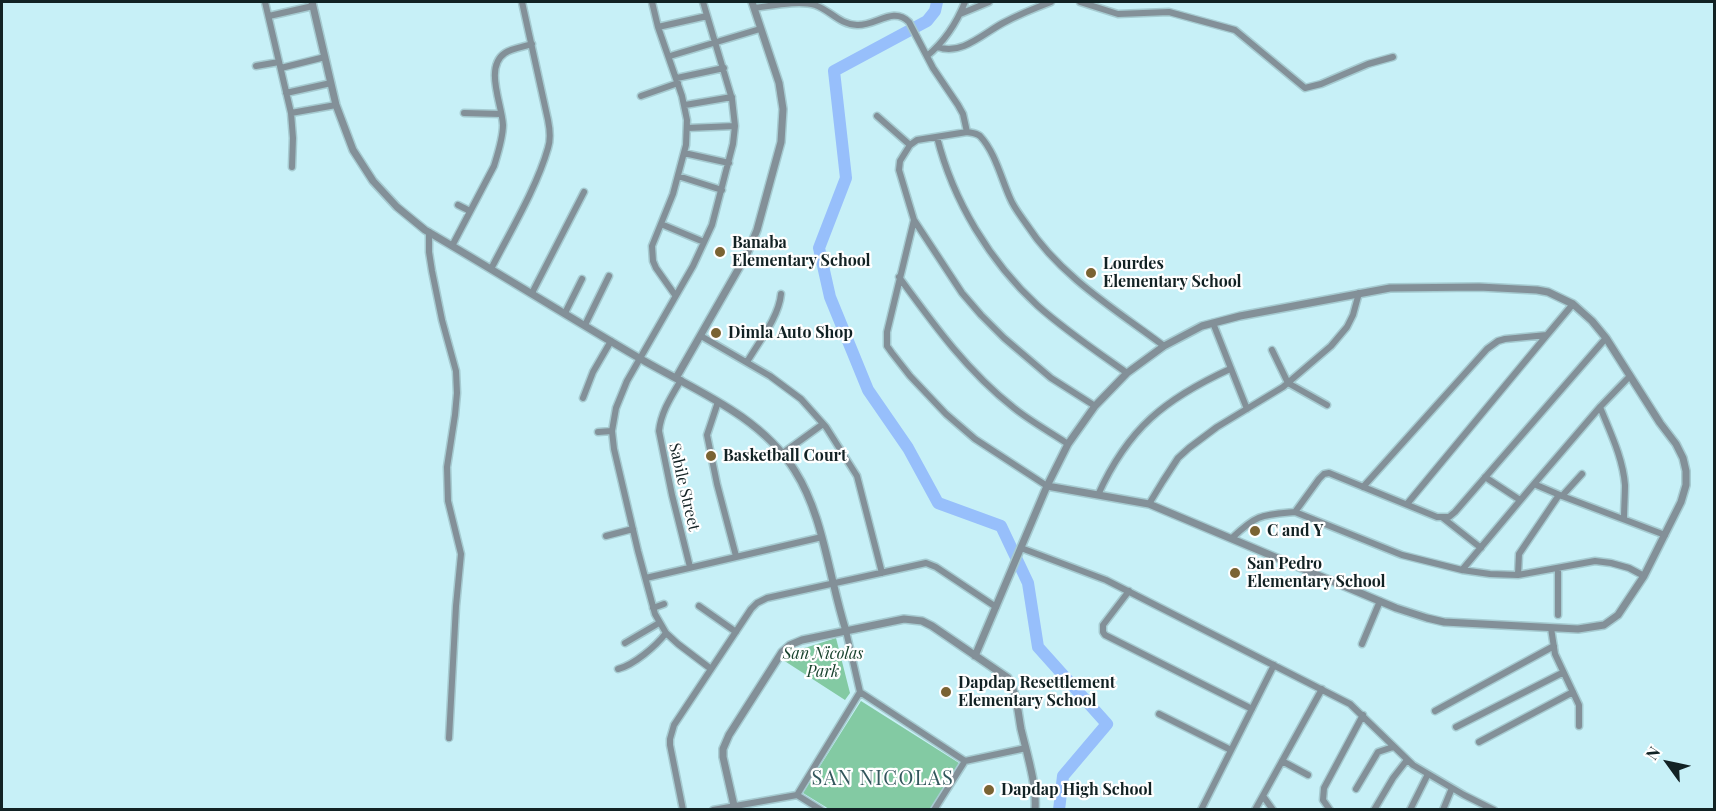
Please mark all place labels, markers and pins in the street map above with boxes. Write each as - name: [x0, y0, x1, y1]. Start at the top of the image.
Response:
- place label: Banaba Elementary School: [732, 233, 871, 271]
- marker: Banaba Elementary School: [713, 245, 727, 259]
- place label: Lourdes Elementary School: [1103, 254, 1242, 292]
- marker: Lourdes Elementary School: [1084, 266, 1098, 280]
- place label: Dimla Auto Shop: [728, 323, 853, 343]
- marker: Dimla Auto Shop: [709, 326, 723, 340]
- place label: Basketball Court: [723, 446, 847, 466]
- marker: Basketball Court: [704, 449, 718, 463]
- place label: C and Y: [1267, 521, 1323, 541]
- marker: C and Y: [1248, 524, 1262, 538]
- place label: San Pedro Elementary School: [1247, 554, 1386, 592]
- marker: San Pedro Elementary School: [1228, 566, 1242, 580]
- place label: Dapdap Resettlement Elementary School: [958, 673, 1115, 711]
- marker: Dapdap Resettlement Elementary School: [939, 685, 953, 699]
- place label: Dapdap High School: [1001, 780, 1152, 800]
- marker: Dapdap High School: [982, 783, 996, 797]

